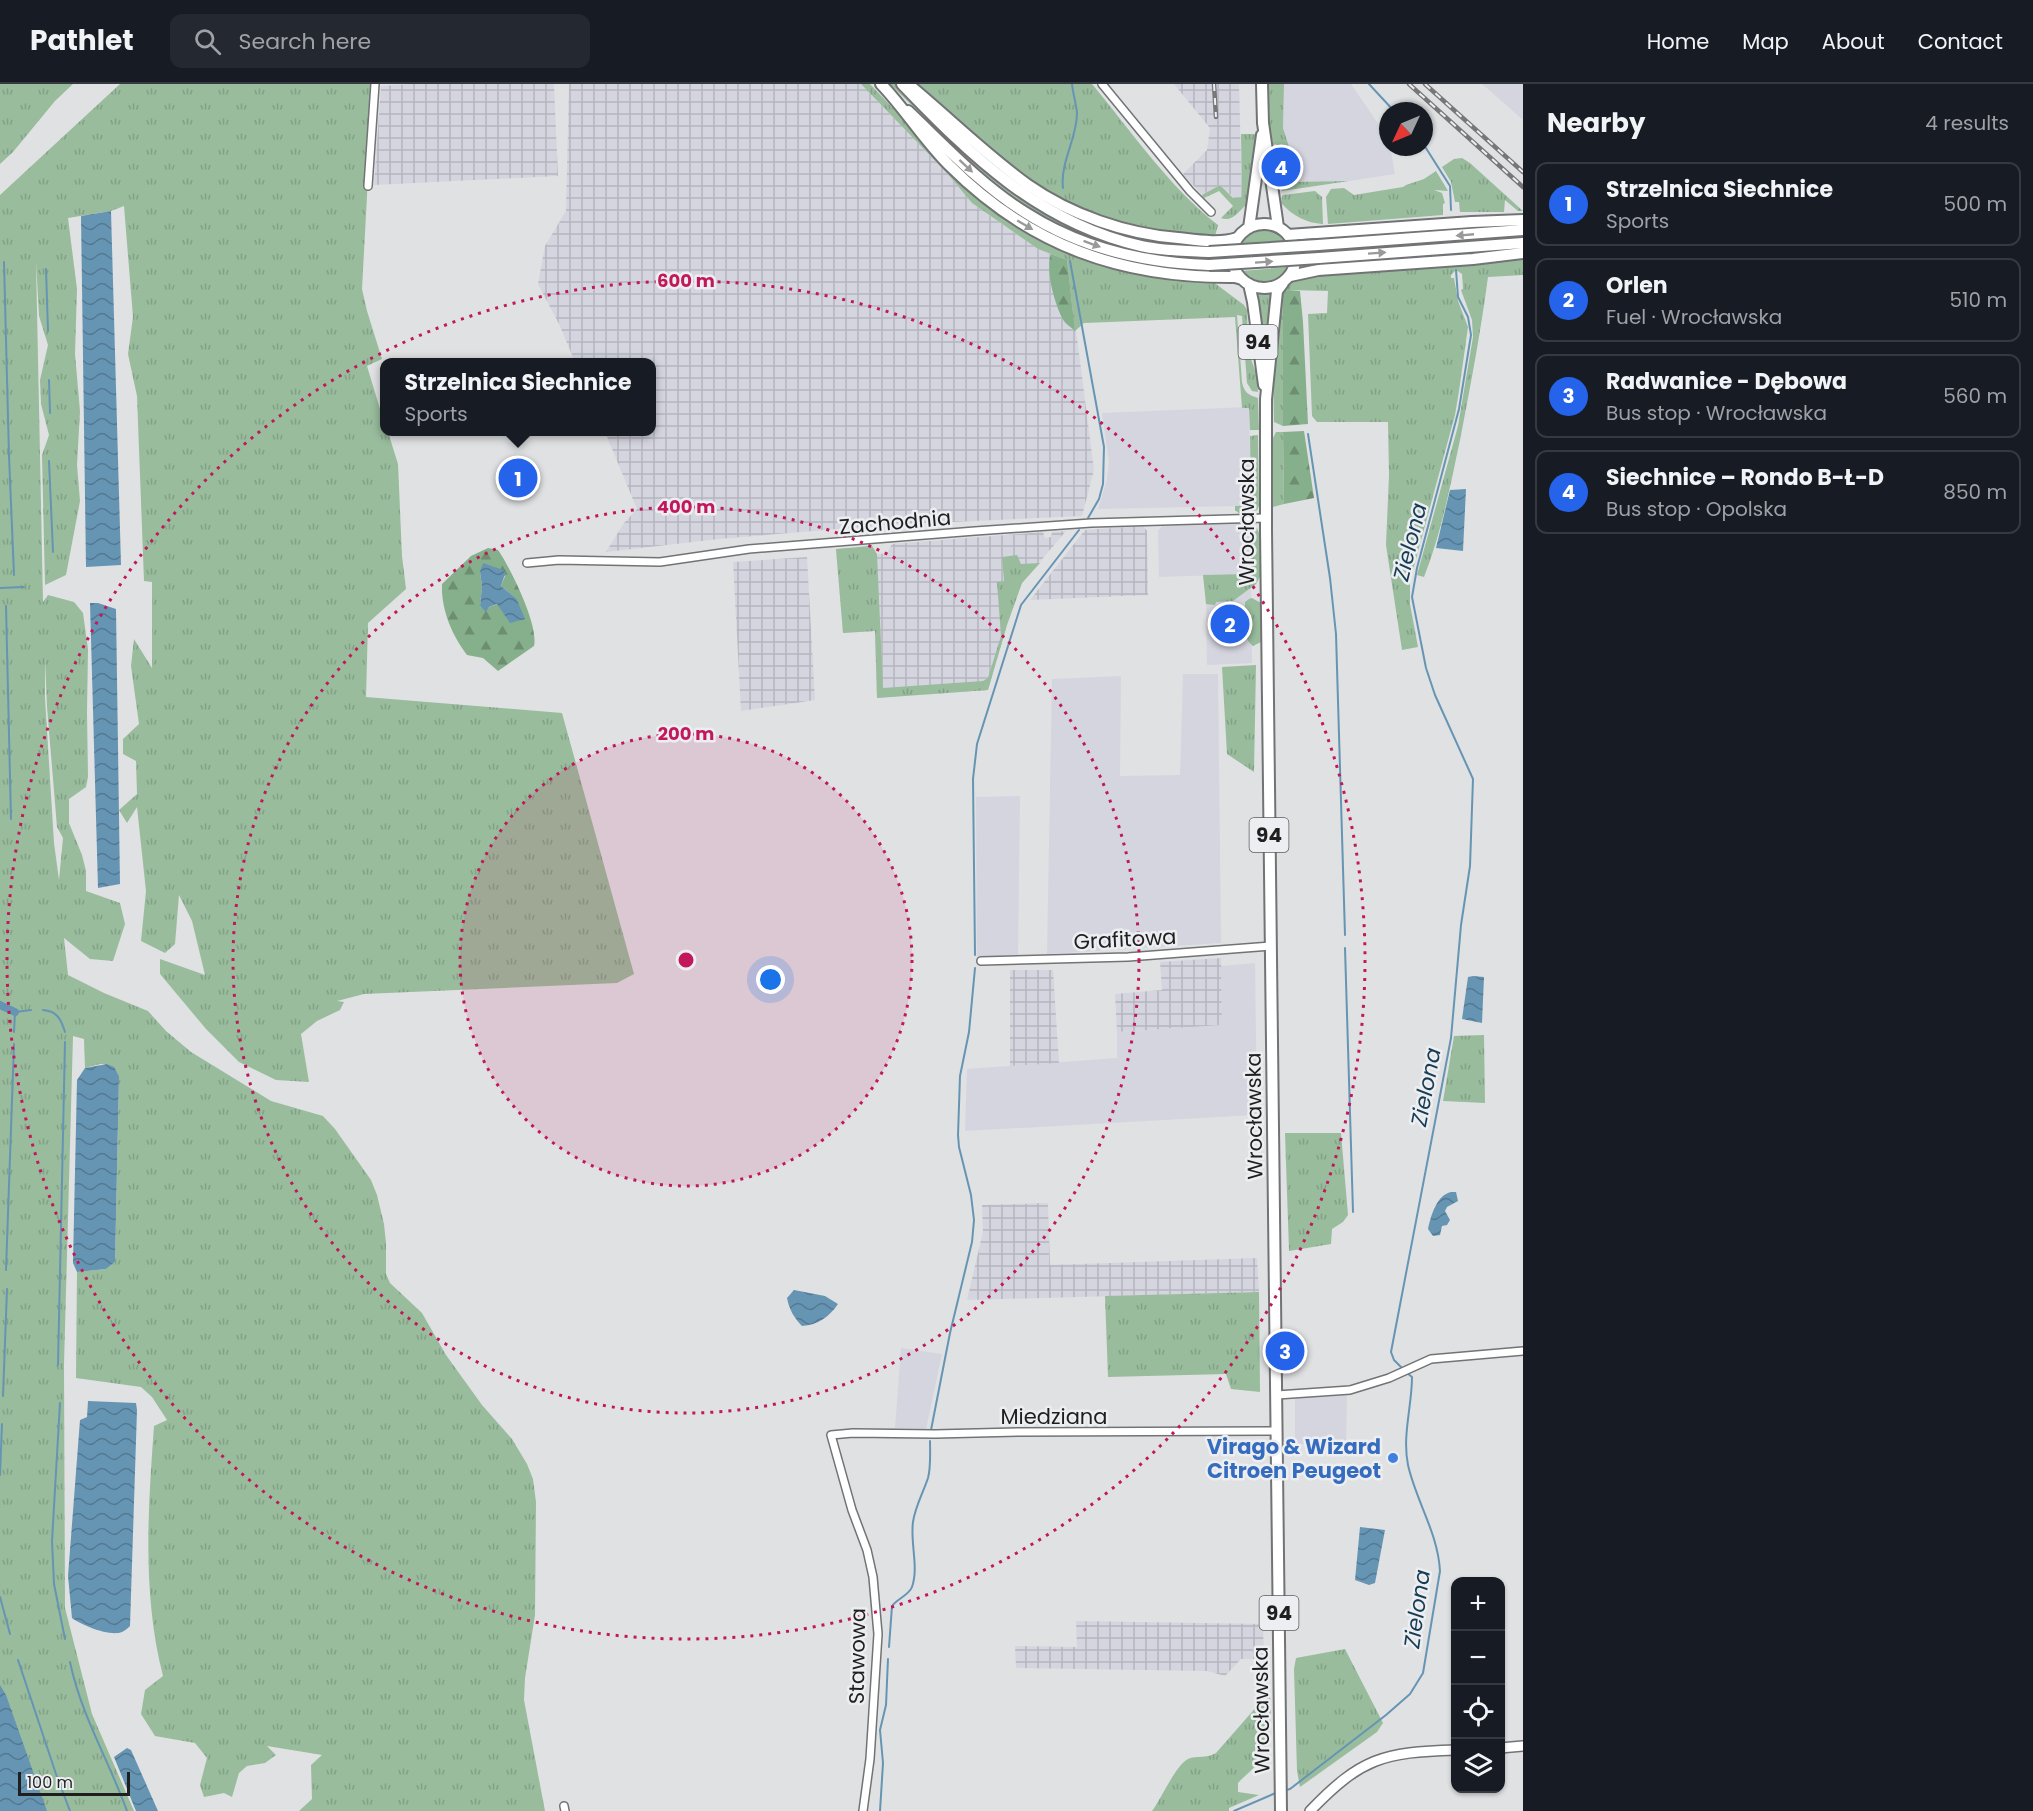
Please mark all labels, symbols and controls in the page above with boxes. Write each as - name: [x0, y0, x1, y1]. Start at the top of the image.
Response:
- search box: [170, 14, 590, 68]
- text: Pathlet: [30, 21, 134, 60]
- icon: search: [191, 25, 224, 58]
- text: Search here: [239, 26, 371, 57]
- text: Home: [1647, 27, 1709, 56]
- text: Map: [1742, 27, 1789, 56]
- text: About: [1822, 27, 1885, 56]
- text: Contact: [1918, 27, 2003, 56]
- north arrow: [1379, 102, 1433, 156]
- text: Nearby: [1547, 105, 1645, 141]
- text: 4 results: [1925, 109, 2009, 137]
- pin: 4: [1262, 144, 1300, 190]
- one-way arrow: [959, 158, 973, 172]
- text: Strzelnica Siechnice: [1606, 174, 1833, 205]
- text: 1: [1565, 190, 1572, 218]
- text: 500 m: [1943, 190, 2007, 218]
- text: Sports: [1606, 207, 1669, 235]
- one-way arrow: [1017, 220, 1034, 230]
- one-way arrow: [1455, 230, 1474, 240]
- one-way arrow: [1083, 239, 1101, 249]
- one-way arrow: [1368, 249, 1387, 258]
- one-way arrow: [1255, 257, 1274, 267]
- text: 600 m: [657, 268, 715, 293]
- text: Orlen: [1606, 270, 1668, 301]
- text: 2: [1563, 286, 1574, 314]
- text: 510 m: [1950, 286, 2007, 314]
- text: Fuel · Wrocławska: [1606, 303, 1782, 331]
- road number: 94: [1238, 325, 1278, 359]
- popup: [380, 358, 656, 436]
- text: Radwanice - Dębowa: [1606, 366, 1847, 397]
- text: Strzelnica Siechnice: [405, 367, 631, 398]
- text: 3: [1562, 382, 1575, 410]
- text: 560 m: [1943, 382, 2007, 410]
- text: Bus stop · Wrocławska: [1606, 399, 1827, 427]
- text: Sports: [405, 400, 468, 428]
- pin: 1: [498, 456, 538, 500]
- street label: Wrocławska: [1232, 458, 1261, 586]
- text: Siechnice – Rondo B-Ł-D: [1606, 462, 1884, 493]
- text: 4: [1562, 478, 1575, 506]
- text: 850 m: [1943, 478, 2007, 506]
- text: 400 m: [657, 494, 715, 519]
- text: Bus stop · Opolska: [1606, 495, 1787, 523]
- water label: Zielona: [1385, 500, 1435, 585]
- street label: Zachodnia: [838, 503, 952, 541]
- pin: 2: [1210, 602, 1250, 646]
- text: 200 m: [658, 721, 714, 746]
- road number: 94: [1250, 818, 1288, 852]
- street label: Grafitowa: [1073, 922, 1177, 956]
- centre of rings: [676, 950, 696, 970]
- your location: [756, 965, 785, 994]
- water label: Zielona: [1403, 1045, 1449, 1130]
- street label: Wrocławska: [1238, 1052, 1270, 1180]
- pin: 3: [1266, 1328, 1304, 1374]
- street label: Miedziana: [1000, 1402, 1108, 1431]
- place label: Virago & Wizard Citroen Peugeot: [1207, 1432, 1381, 1485]
- marker: Virago & Wizard Citroen Peugeot: [1386, 1451, 1400, 1465]
- water label: Zielona: [1396, 1567, 1438, 1651]
- map controls: [1451, 1577, 1505, 1793]
- button: +: [1451, 1577, 1505, 1631]
- road number: 94: [1260, 1596, 1298, 1630]
- street label: Stawowa: [842, 1608, 872, 1704]
- button: −: [1451, 1631, 1505, 1685]
- street label: Wrocławska: [1245, 1646, 1277, 1774]
- button: locate: [1451, 1685, 1505, 1739]
- button: layers: [1451, 1739, 1505, 1793]
- scale bar: [18, 1769, 130, 1796]
- text: 100 m: [27, 1771, 73, 1794]

